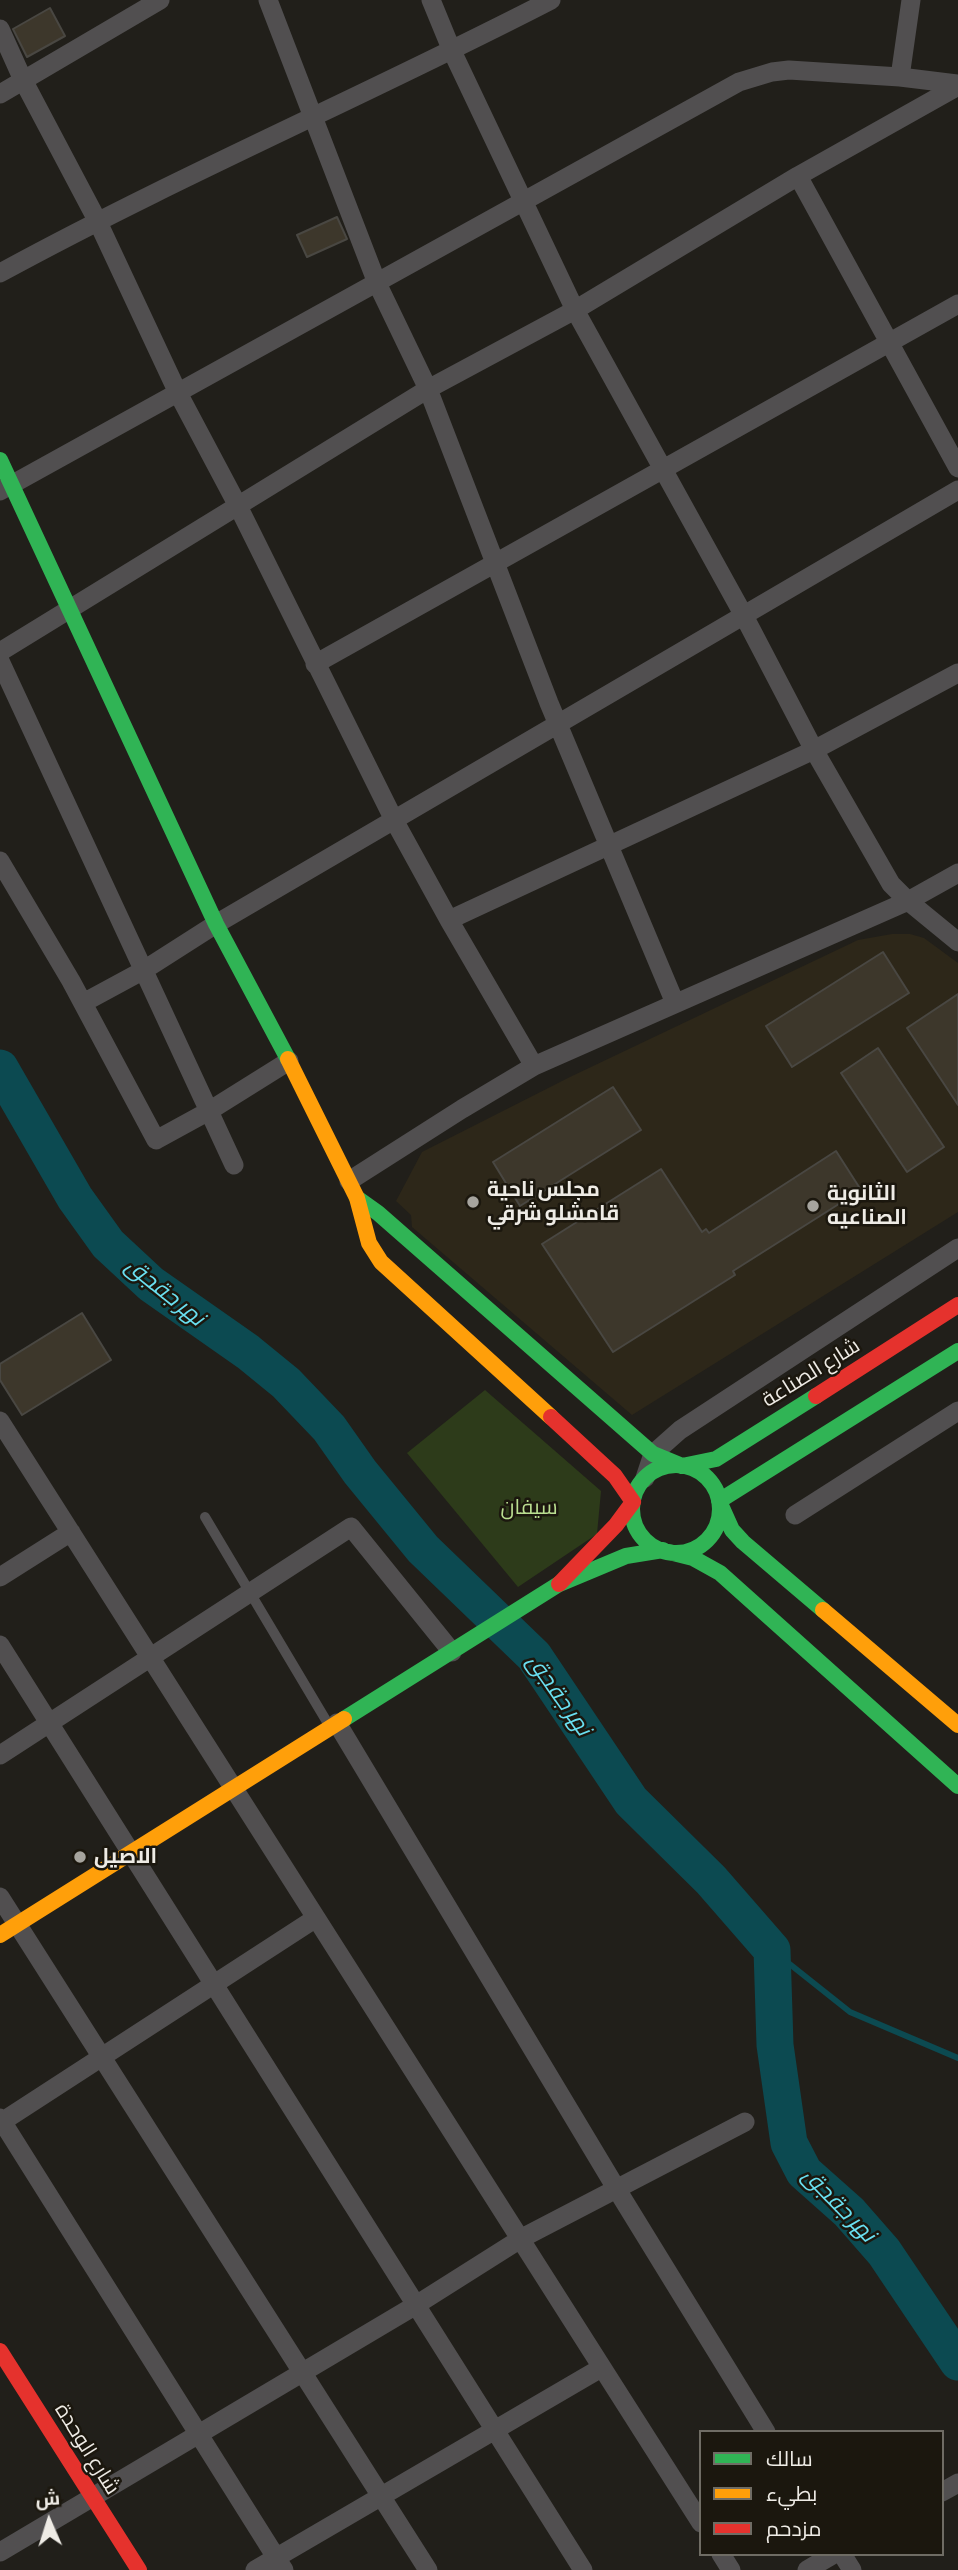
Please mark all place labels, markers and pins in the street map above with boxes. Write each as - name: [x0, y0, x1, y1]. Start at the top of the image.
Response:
- place label: مجلس ناحية قامشلو شرقي: [487, 1177, 619, 1227]
- place label: الثانوية الصناعيه: [827, 1181, 907, 1231]
- marker: مجلس ناحية قامشلو شرقي: [465, 1194, 481, 1210]
- marker: الثانوية الصناعيه: [805, 1198, 821, 1214]
- place label: الاصيل: [94, 1844, 157, 1870]
- marker: الاصيل: [72, 1849, 88, 1865]

